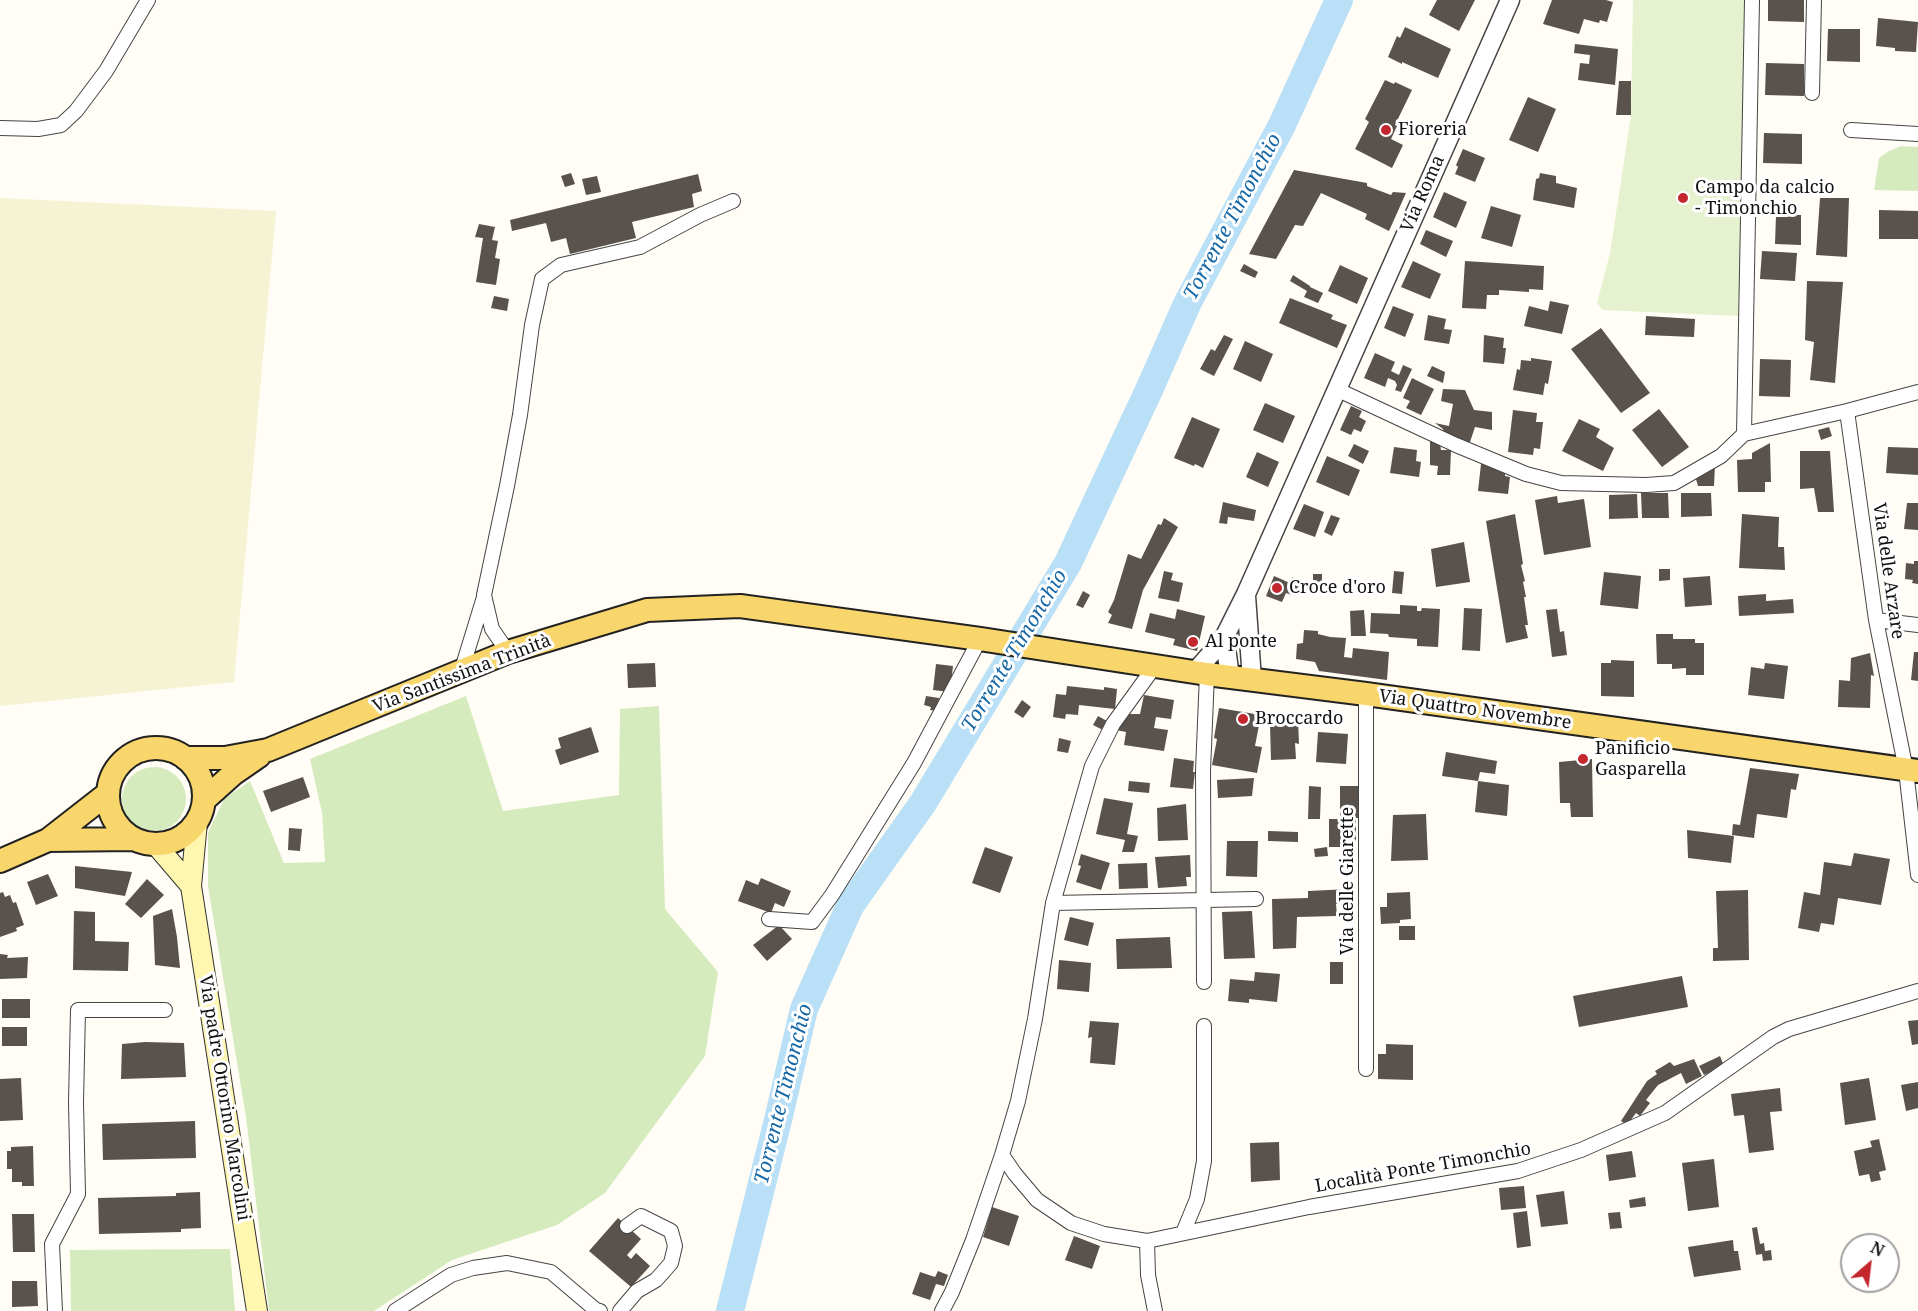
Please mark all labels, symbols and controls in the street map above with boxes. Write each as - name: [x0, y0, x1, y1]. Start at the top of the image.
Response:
- place label: Fioreria: [1398, 119, 1467, 141]
- marker: Fioreria: [1379, 123, 1393, 137]
- water label: Torrente Timonchio: [1179, 130, 1287, 304]
- street label: Via Roma: [1396, 152, 1450, 236]
- place label: Campo da calcio - Timonchio: [1695, 177, 1835, 219]
- marker: Campo da calcio - Timonchio: [1676, 191, 1690, 205]
- street label: Via delle Arzare: [1868, 501, 1908, 641]
- water label: Torrente Timonchio: [957, 566, 1073, 736]
- place label: Croce d'oro: [1289, 577, 1386, 599]
- marker: Croce d'oro: [1270, 581, 1284, 595]
- street label: Via Santissima Trinità: [370, 630, 554, 718]
- place label: Al ponte: [1205, 631, 1277, 653]
- marker: Al ponte: [1186, 635, 1200, 649]
- street label: Via Quattro Novembre: [1377, 686, 1573, 734]
- place label: Broccardo: [1255, 708, 1343, 730]
- marker: Broccardo: [1236, 712, 1250, 726]
- place label: Panificio Gasparella: [1595, 738, 1687, 780]
- marker: Panificio Gasparella: [1576, 752, 1590, 766]
- street label: Via delle Giarette: [1337, 807, 1359, 955]
- street label: Via padre Ottorino Marcolini: [194, 974, 254, 1222]
- water label: Torrente Timonchio: [750, 1001, 818, 1187]
- street label: Località Ponte Timonchio: [1313, 1138, 1533, 1198]
- north arrow: [1840, 1233, 1900, 1293]
- text: N: [1867, 1236, 1888, 1262]

